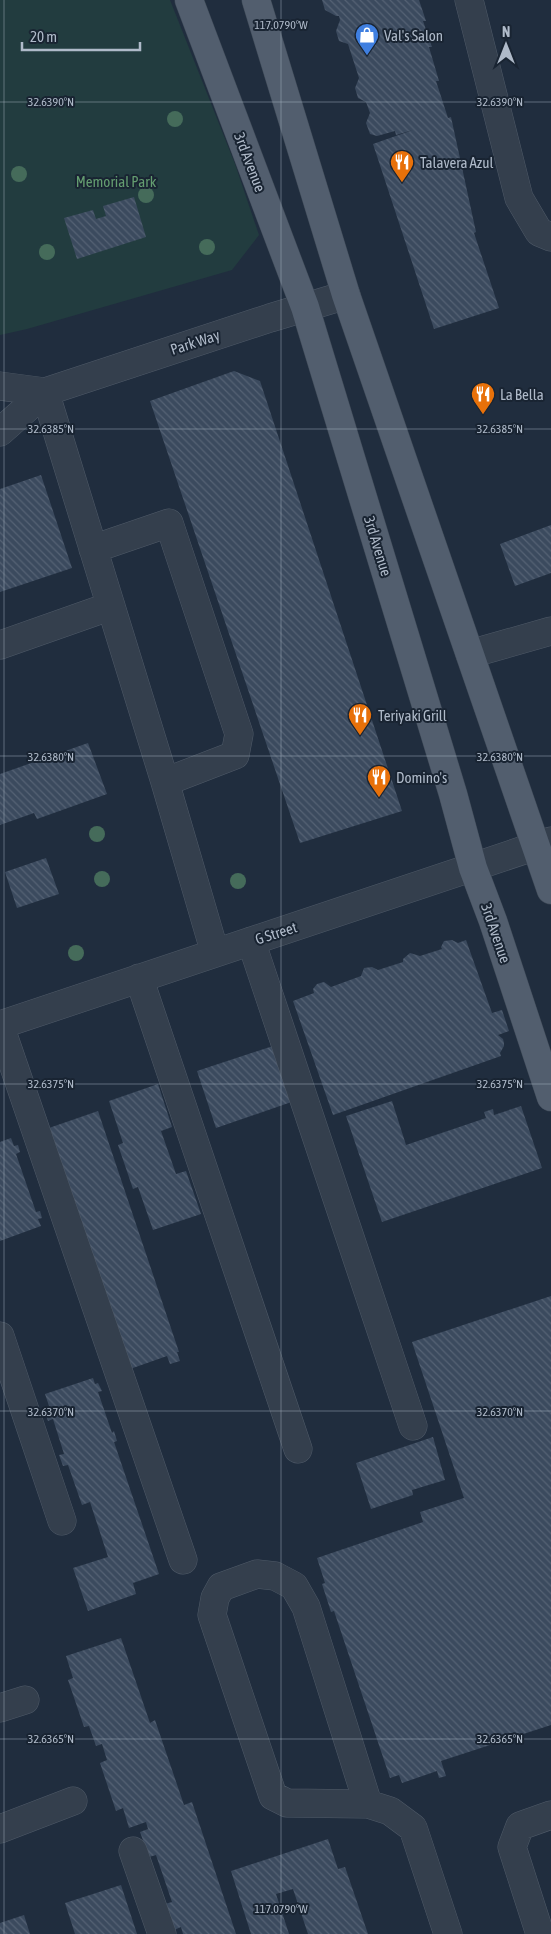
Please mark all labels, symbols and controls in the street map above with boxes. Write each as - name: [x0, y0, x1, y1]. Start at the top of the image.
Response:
- text: 117.0790°W: [254, 18, 308, 32]
- scale bar: [22, 20, 140, 52]
- north arrow: [481, 20, 531, 70]
- shop icon: Val's Salon: [354, 22, 380, 56]
- text: N: [502, 24, 510, 40]
- place label: Val's Salon: [384, 27, 443, 44]
- text: 20 m: [30, 28, 57, 45]
- text: 32.6390°N: [28, 95, 74, 109]
- text: 32.6390°N: [477, 95, 523, 109]
- street label: 3rd Avenue: [231, 130, 269, 194]
- restaurant icon: Talavera Azul: [389, 149, 415, 183]
- place label: Talavera Azul: [420, 154, 493, 171]
- park label: Memorial Park: [76, 173, 157, 190]
- street label: Park Way: [168, 326, 222, 358]
- restaurant icon: La Bella: [470, 381, 496, 415]
- place label: La Bella: [500, 386, 544, 403]
- text: 32.6385°N: [28, 422, 74, 436]
- text: 32.6385°N: [477, 422, 523, 436]
- street label: 3rd Avenue: [361, 514, 395, 578]
- restaurant icon: Teriyaki Grill: [347, 702, 373, 736]
- place label: Teriyaki Grill: [378, 707, 447, 724]
- text: 32.6380°N: [28, 750, 74, 764]
- text: 32.6380°N: [477, 750, 523, 764]
- restaurant icon: Domino's: [366, 764, 392, 798]
- place label: Domino's: [396, 769, 447, 786]
- street label: 3rd Avenue: [478, 901, 514, 965]
- street label: G Street: [253, 918, 299, 948]
- text: 32.6375°N: [28, 1077, 74, 1091]
- text: 32.6375°N: [477, 1077, 523, 1091]
- text: 32.6370°N: [28, 1405, 74, 1419]
- text: 32.6370°N: [477, 1405, 523, 1419]
- text: 32.6365°N: [28, 1732, 74, 1746]
- text: 32.6365°N: [477, 1732, 523, 1746]
- text: 117.0790°W: [254, 1902, 308, 1916]

